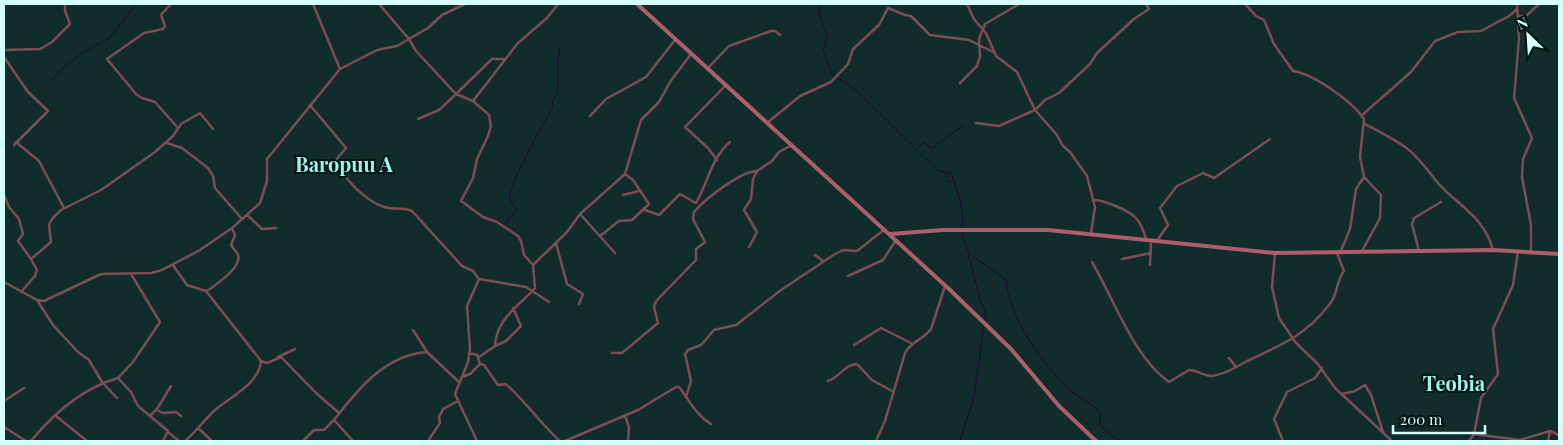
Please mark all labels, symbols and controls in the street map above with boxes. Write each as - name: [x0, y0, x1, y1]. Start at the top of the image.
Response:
- north arrow: [1503, 10, 1553, 60]
- text: N: [1514, 12, 1531, 34]
- district label: Baropuu A: [295, 150, 393, 177]
- district label: Teobia: [1423, 369, 1486, 396]
- scale bar: [1393, 402, 1486, 434]
- text: 200 m: [1400, 409, 1443, 429]

